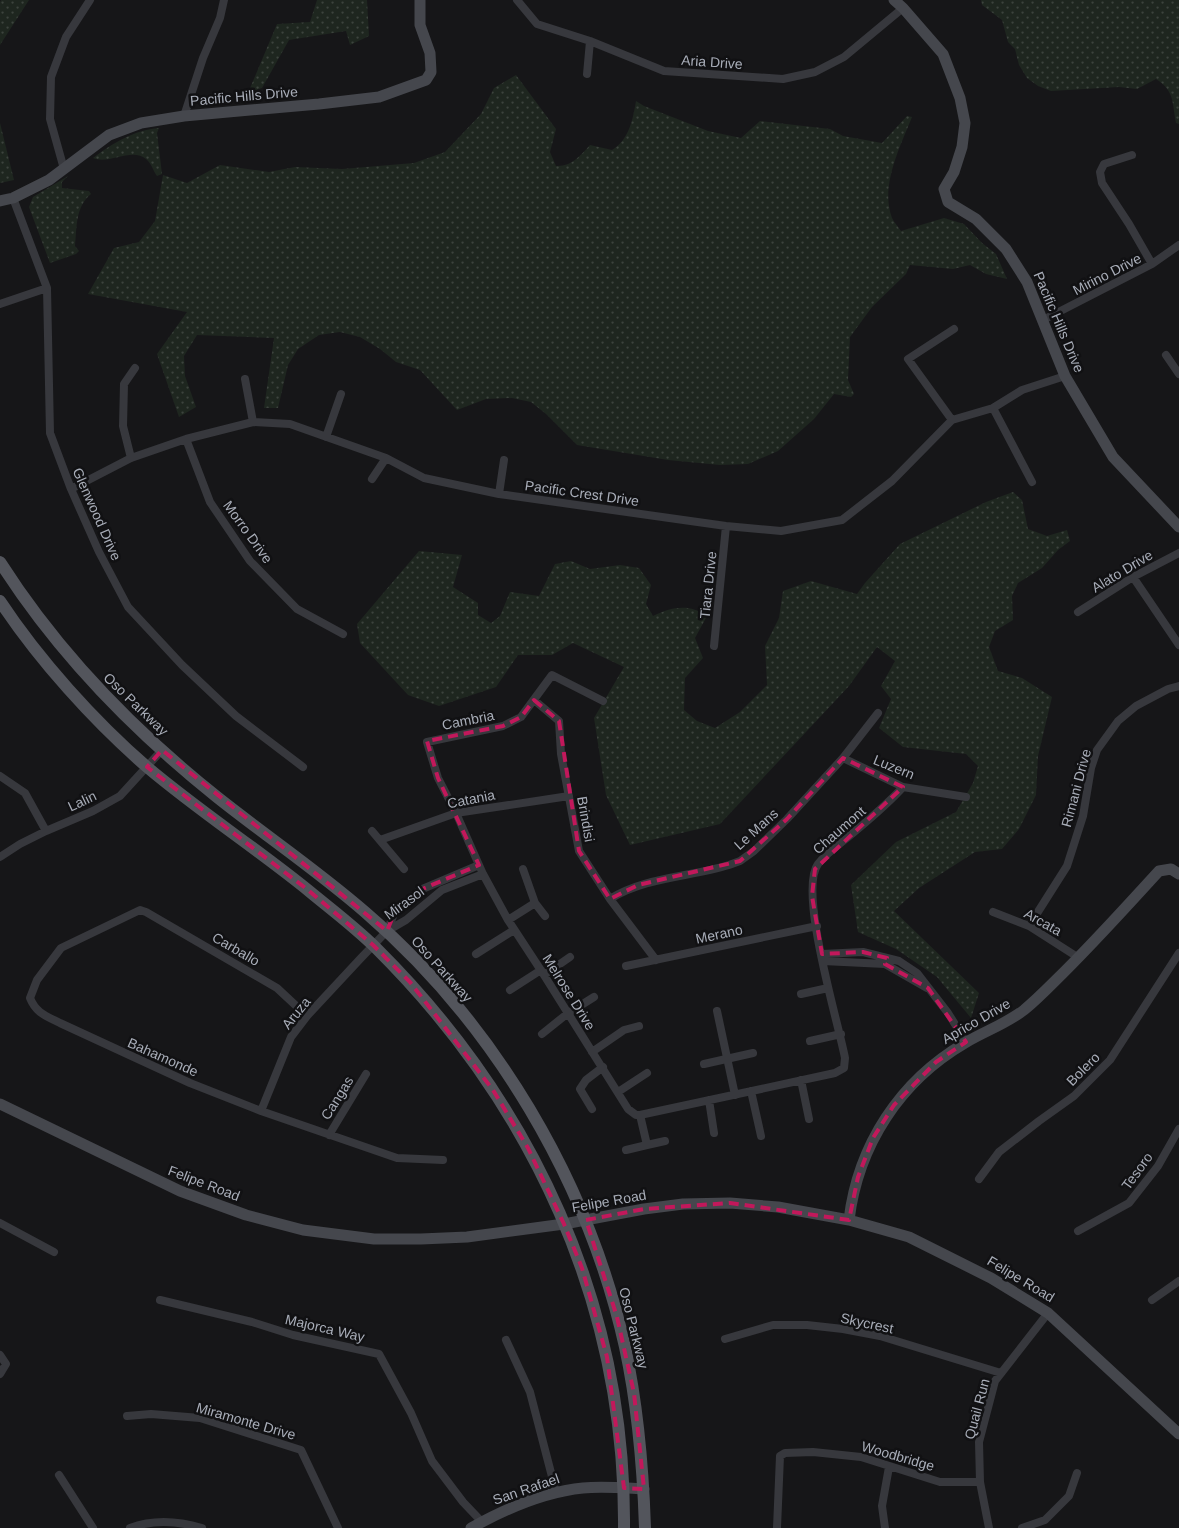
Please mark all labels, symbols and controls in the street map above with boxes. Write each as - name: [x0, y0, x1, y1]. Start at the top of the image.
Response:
- street label: Aria Drive: [681, 52, 743, 72]
- street label: Pacific Hills Drive: [189, 83, 299, 109]
- street label: Mirino Drive: [1070, 250, 1144, 298]
- street label: Pacific Hills Drive: [1031, 269, 1088, 375]
- street label: Glenwood Drive: [69, 465, 125, 563]
- street label: Pacific Crest Drive: [524, 477, 640, 509]
- street label: Morro Drive: [220, 498, 276, 566]
- street label: Alato Drive: [1089, 546, 1156, 595]
- street label: Tiara Drive: [696, 550, 720, 620]
- street label: Oso Parkway: [101, 669, 171, 739]
- street label: Cambria: [441, 707, 496, 733]
- street label: Rimani Drive: [1058, 747, 1094, 829]
- street label: Luzern: [871, 752, 917, 782]
- street label: Lalin: [65, 787, 99, 815]
- street label: Catania: [446, 787, 496, 811]
- street label: Brindisi: [574, 795, 598, 843]
- street label: Chaumont: [809, 803, 869, 857]
- street label: Le Mans: [731, 805, 781, 853]
- street label: Mirasol: [381, 883, 427, 923]
- street label: Arcata: [1021, 905, 1065, 939]
- street label: Merano: [694, 921, 744, 947]
- street label: Carballo: [209, 929, 263, 969]
- street label: Oso Parkway: [408, 933, 476, 1005]
- street label: Melrose Drive: [539, 951, 599, 1033]
- street label: Aruza: [278, 994, 314, 1032]
- street label: Aprico Drive: [939, 995, 1013, 1047]
- street label: Bahamonde: [125, 1034, 201, 1080]
- street label: Bolero: [1063, 1049, 1103, 1089]
- street label: Cangas: [317, 1073, 357, 1123]
- street label: Tesoro: [1118, 1149, 1156, 1193]
- street label: Felipe Road: [166, 1162, 242, 1204]
- street label: Felipe Road: [570, 1187, 648, 1215]
- street label: Felipe Road: [985, 1253, 1057, 1305]
- street label: Oso Parkway: [616, 1286, 652, 1370]
- street label: Skycrest: [839, 1310, 895, 1336]
- street label: Majorca Way: [284, 1311, 366, 1345]
- street label: Quail Run: [961, 1377, 993, 1441]
- street label: Miramonte Drive: [194, 1399, 298, 1443]
- street label: Woodbridge: [860, 1438, 937, 1474]
- street label: San Rafael: [491, 1470, 561, 1508]

